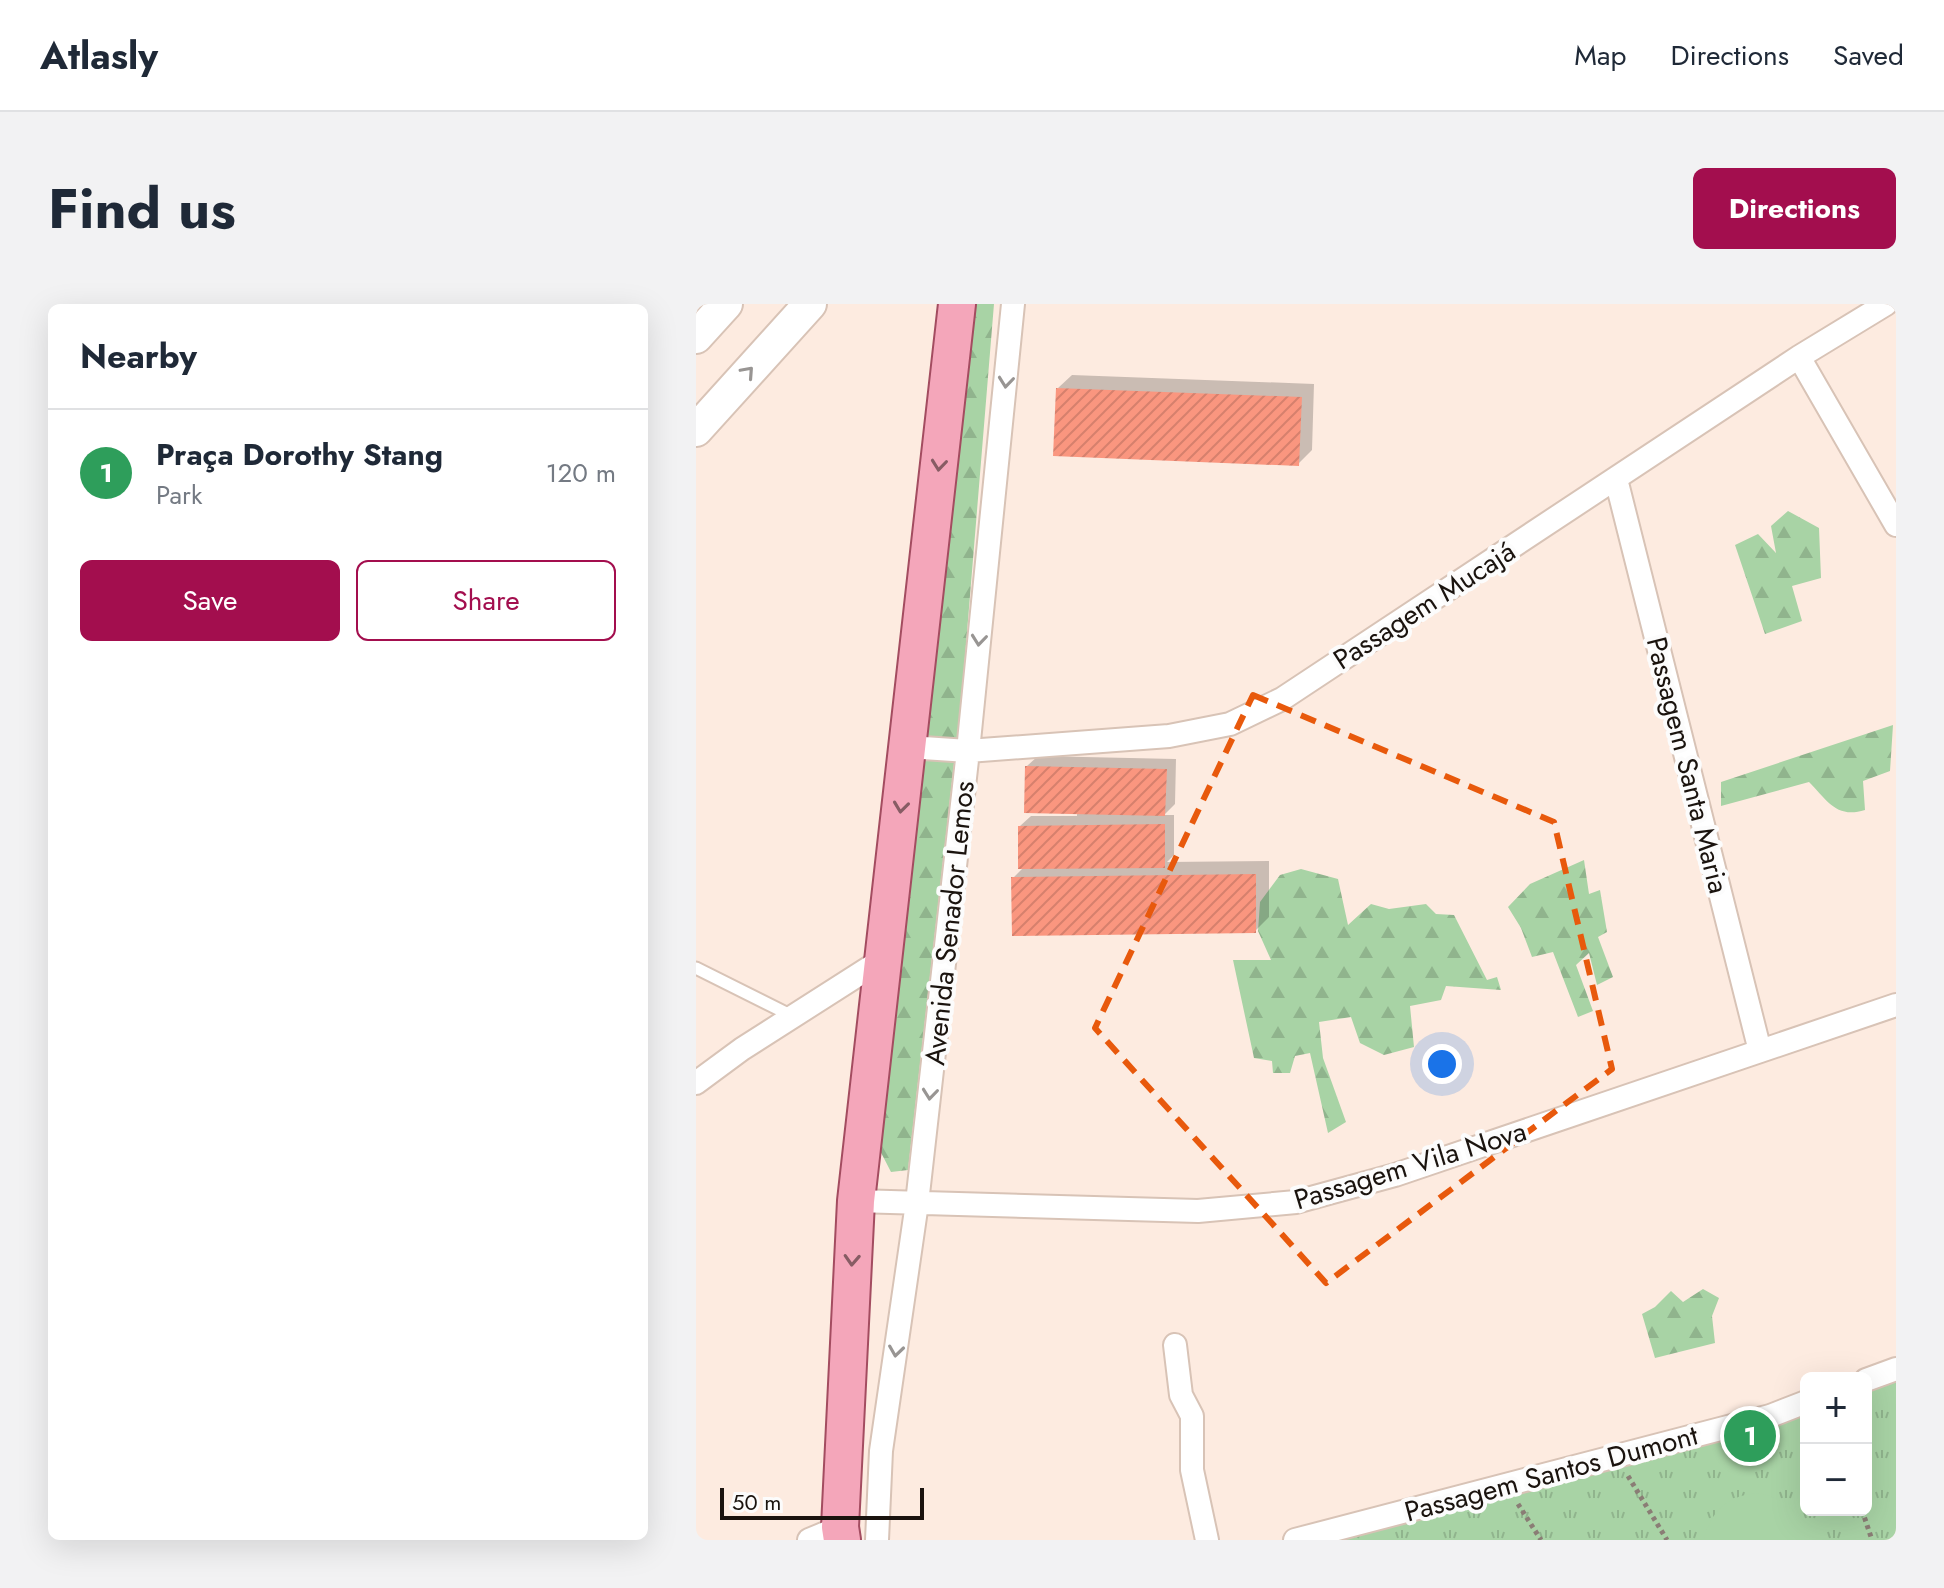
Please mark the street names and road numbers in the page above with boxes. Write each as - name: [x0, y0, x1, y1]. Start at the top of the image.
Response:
- street label: Passagem Mucajá: [1325, 531, 1523, 680]
- street label: Passagem Santa Maria: [1636, 632, 1739, 898]
- street label: Avenida Senador Lemos: [914, 779, 985, 1067]
- street label: Passagem Vila Nova: [1289, 1111, 1531, 1220]
- street label: Passagem Santos Dumont: [1400, 1415, 1703, 1532]

